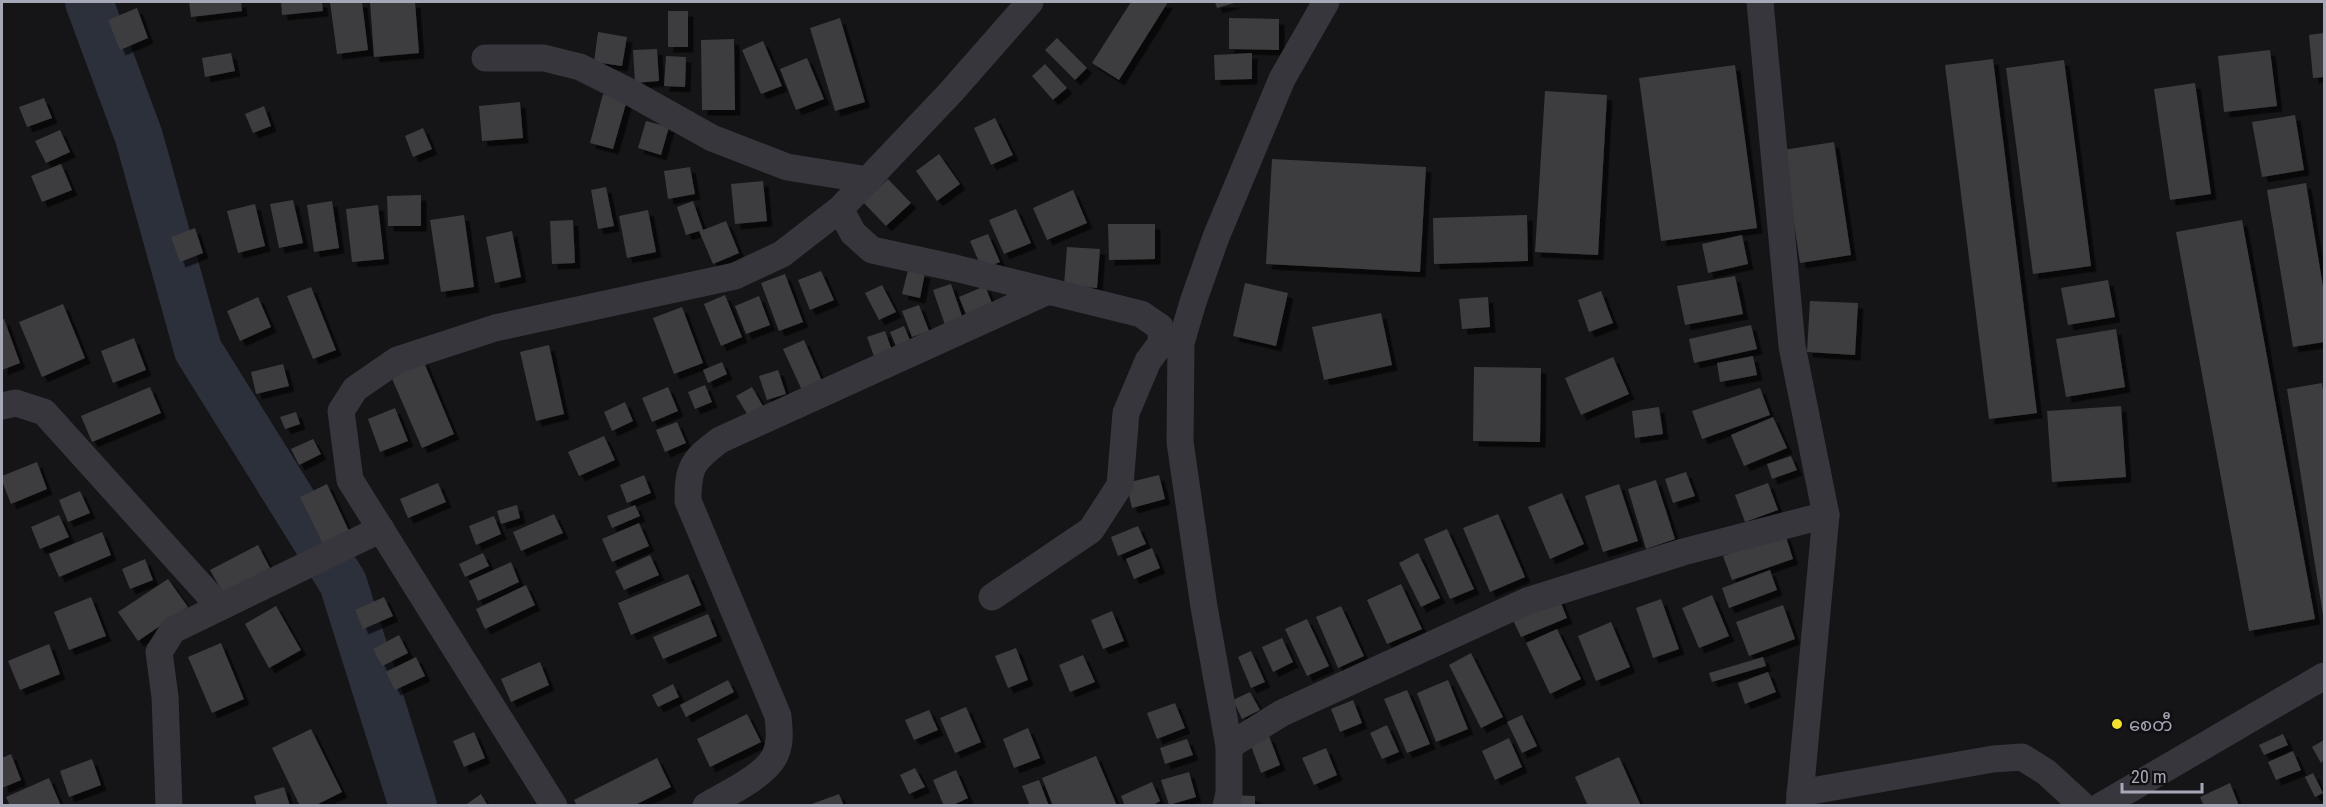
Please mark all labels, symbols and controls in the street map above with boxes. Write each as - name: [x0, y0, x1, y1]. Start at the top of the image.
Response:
- place label: စေတီ: [2129, 711, 2173, 735]
- marker: စေတီ: [2110, 717, 2124, 731]
- scale bar: [2122, 756, 2202, 794]
- text: 20 m: [2131, 766, 2166, 787]

